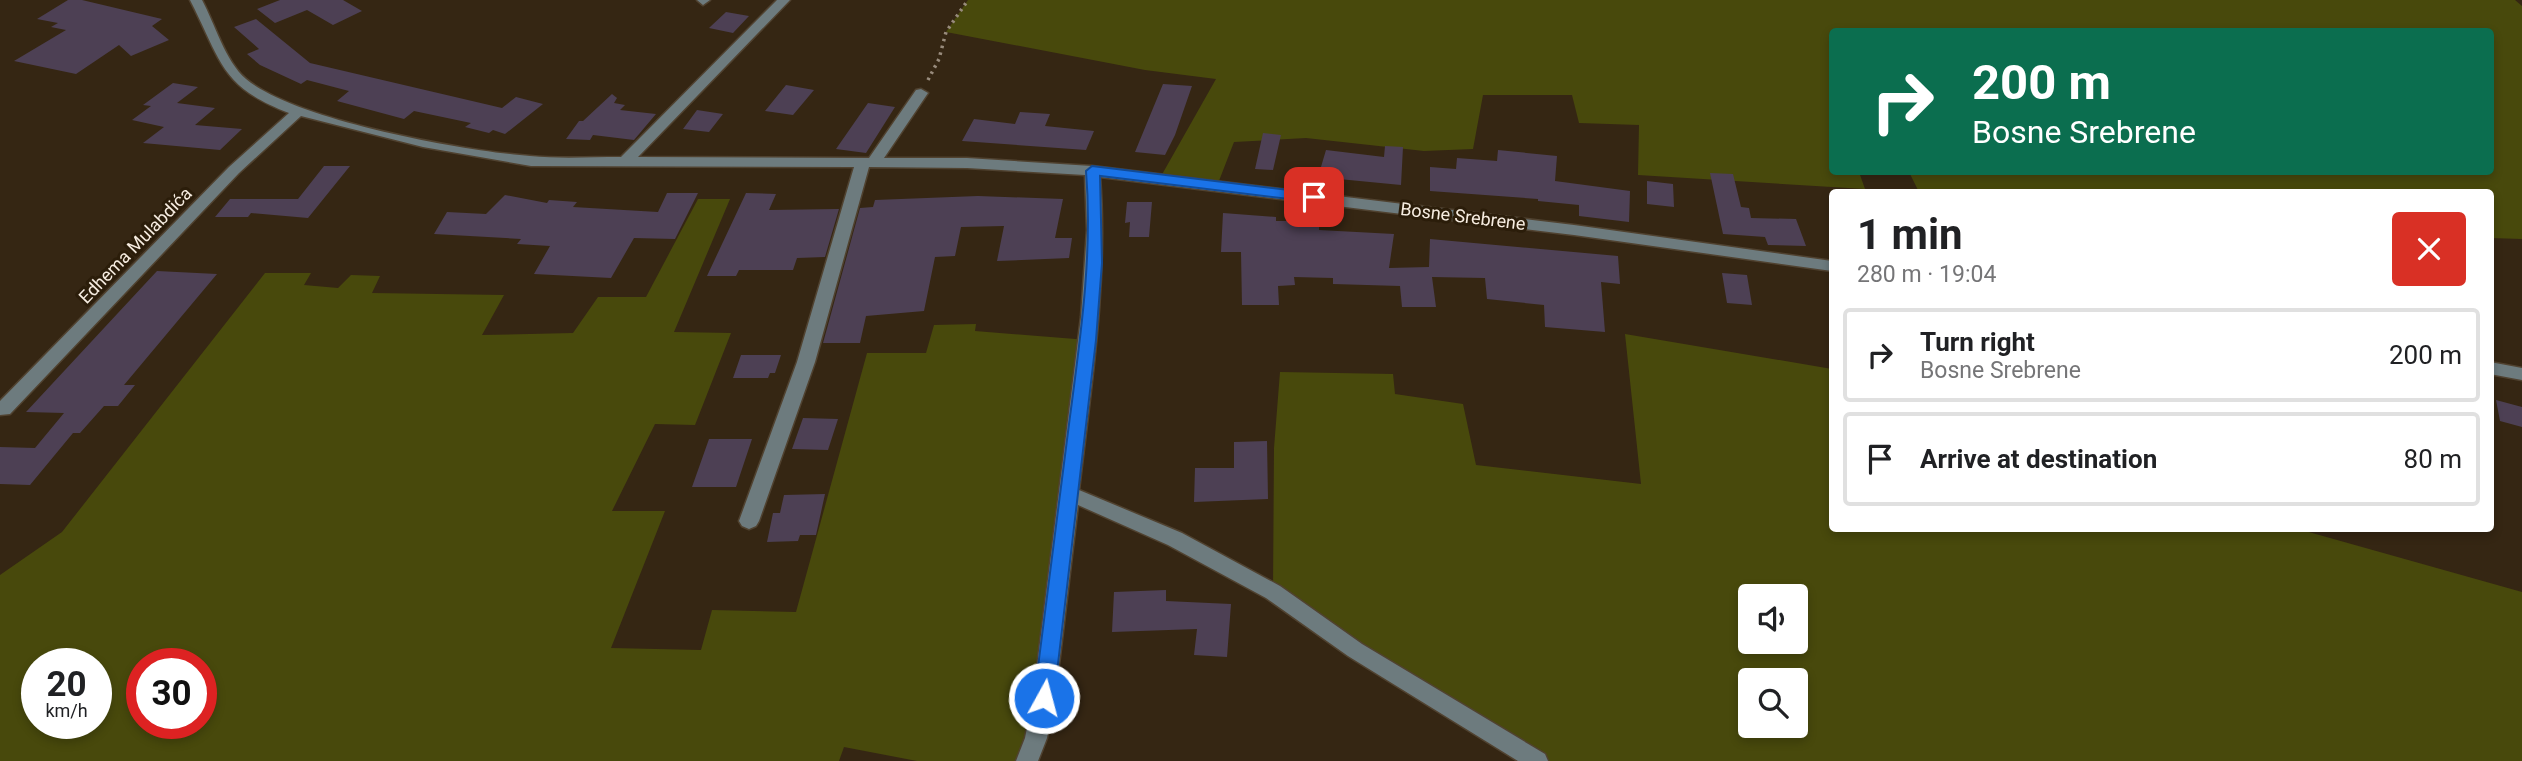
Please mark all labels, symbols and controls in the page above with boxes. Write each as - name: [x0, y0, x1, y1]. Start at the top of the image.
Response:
- text: 200 m: [1972, 54, 2111, 111]
- icon: right: [1857, 56, 1948, 147]
- text: Bosne Srebrene: [1972, 113, 2196, 151]
- pin: [1284, 167, 1344, 227]
- icon: arrive: [1295, 178, 1333, 216]
- street label: Edhema Mulabdića: [74, 183, 196, 307]
- street label: Bosne Srebrene: [1399, 198, 1527, 234]
- text: 1 min: [1857, 210, 1963, 259]
- button: close: [2392, 212, 2466, 286]
- text: 280 m · 19:04: [1857, 261, 1996, 288]
- text: Turn right: [1920, 327, 2035, 357]
- icon: right: [1861, 336, 1899, 374]
- text: 200 m: [2389, 340, 2462, 370]
- text: Bosne Srebrene: [1920, 357, 2081, 384]
- icon: arrive: [1861, 440, 1899, 478]
- text: Arrive at destination: [1920, 444, 2157, 474]
- text: 80 m: [2404, 444, 2462, 474]
- map controls: [1738, 584, 1808, 738]
- button: sound: [1738, 584, 1808, 654]
- speed limit sign: 30: [126, 648, 217, 739]
- position arrow: [1007, 661, 1081, 735]
- text: 20: [46, 664, 87, 705]
- button: search: [1738, 668, 1808, 738]
- text: km/h: [45, 700, 88, 721]

